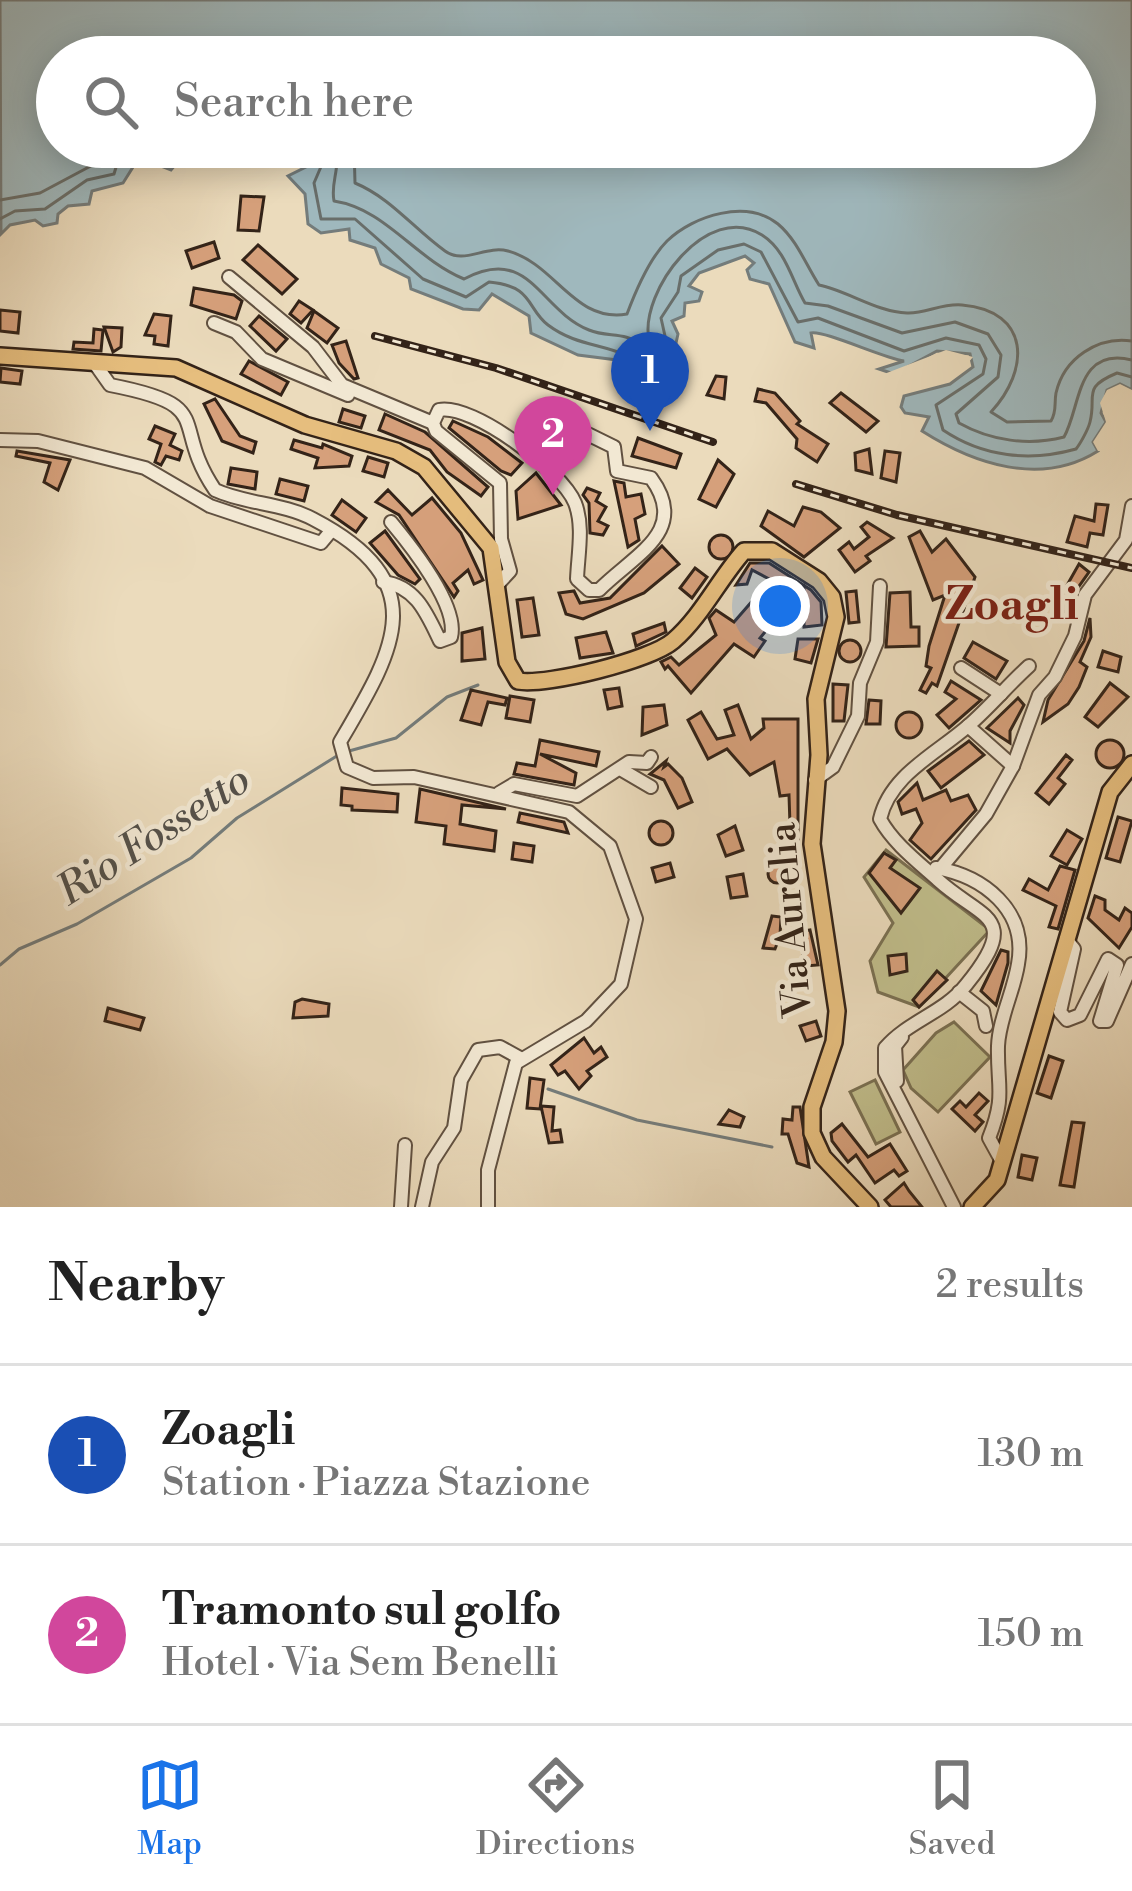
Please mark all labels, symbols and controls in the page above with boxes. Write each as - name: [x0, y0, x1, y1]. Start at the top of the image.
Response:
- search box: [36, 36, 1096, 168]
- icon: search: [78, 69, 144, 135]
- text: Search here: [174, 74, 414, 131]
- pin: 1: [611, 332, 689, 431]
- pin: 2: [514, 396, 592, 495]
- your location: [750, 576, 810, 636]
- district label: Zoagli: [945, 577, 1079, 634]
- water label: Rio Fossetto: [47, 754, 261, 919]
- street label: Via Aurelia: [758, 820, 824, 1020]
- text: Nearby: [48, 1253, 224, 1317]
- text: 2 results: [936, 1261, 1084, 1310]
- text: Zoagli: [162, 1402, 295, 1459]
- text: 1: [78, 1430, 96, 1479]
- text: 130 m: [978, 1430, 1084, 1479]
- text: Station · Piazza Stazione: [162, 1459, 590, 1508]
- text: Tramonto sul golfo: [162, 1582, 562, 1639]
- text: 2: [75, 1610, 99, 1659]
- text: 150 m: [978, 1610, 1084, 1659]
- text: Hotel · Via Sem Benelli: [162, 1639, 559, 1688]
- tab: Map: [137, 1752, 203, 1865]
- tab: Directions: [476, 1752, 635, 1865]
- tab: Saved: [909, 1752, 995, 1865]

